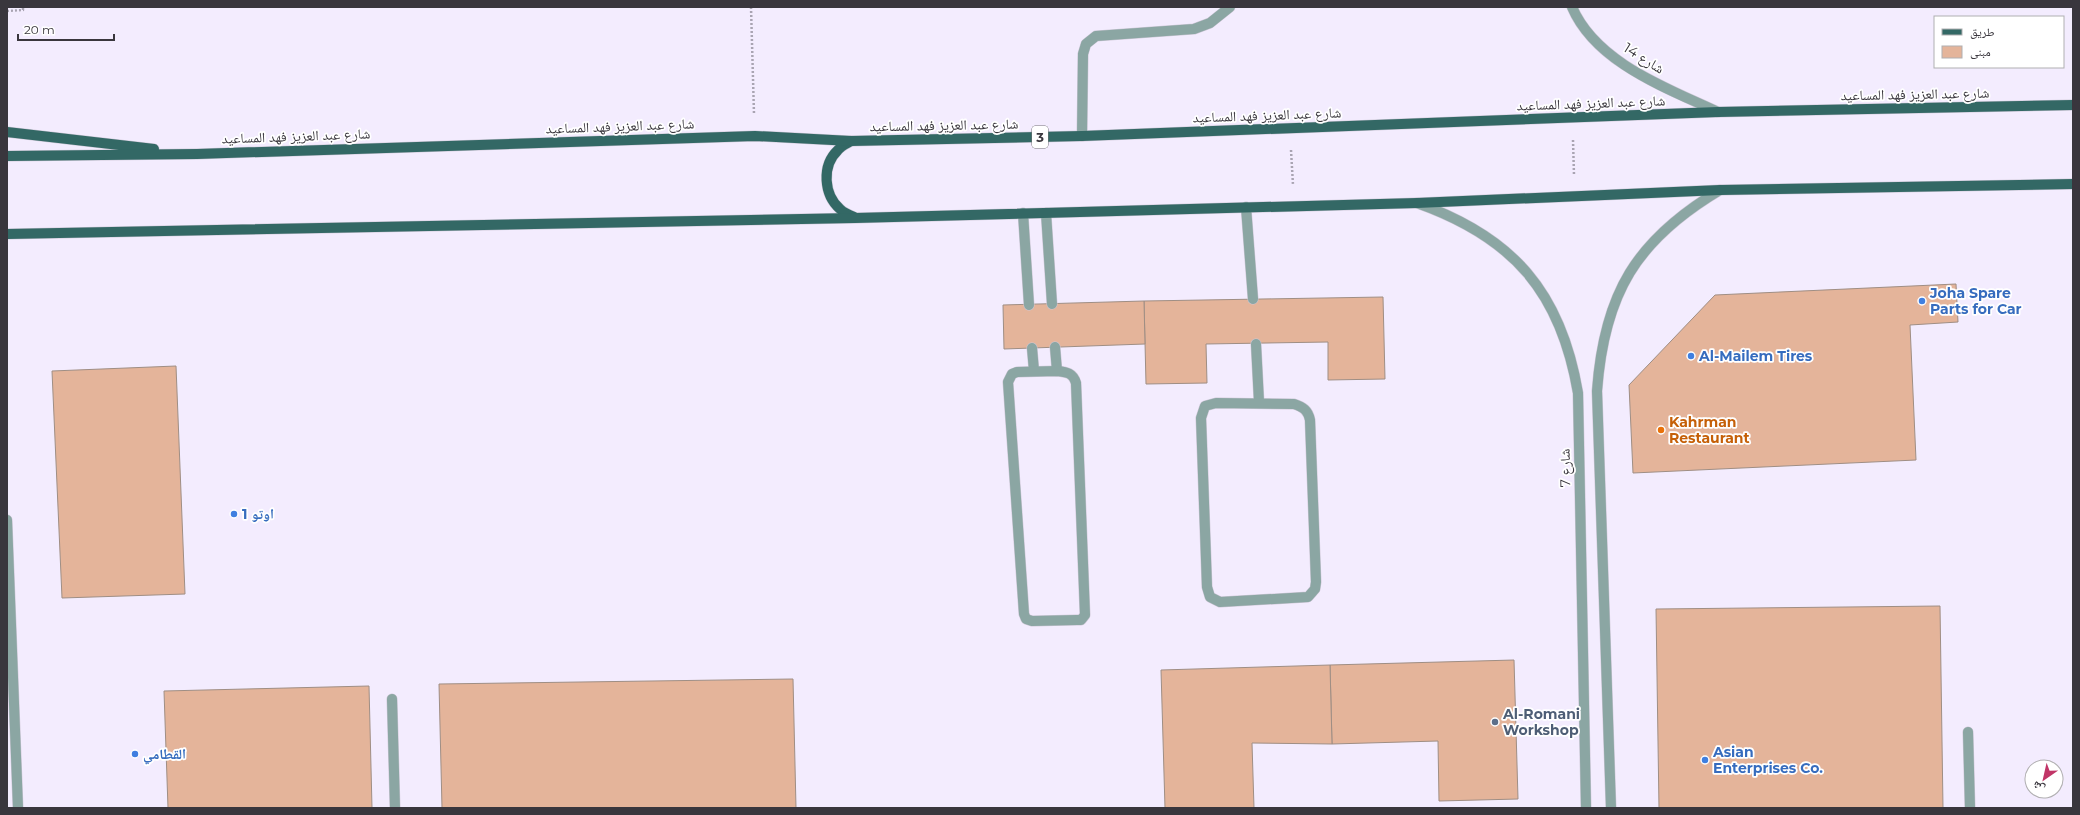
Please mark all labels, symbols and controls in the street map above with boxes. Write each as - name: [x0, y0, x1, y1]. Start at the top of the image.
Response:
- scale bar: [18, 16, 114, 42]
- legend: [1934, 16, 2064, 68]
- text: 20 m: [24, 22, 55, 37]
- text: طريق: [1970, 24, 1995, 39]
- street label: شارع 14: [1620, 39, 1668, 78]
- text: مبنى: [1970, 44, 1991, 59]
- street label: شارع عبد العزيز فهد المساعيد: [1840, 84, 1990, 105]
- street label: شارع عبد العزيز فهد المساعيد: [1516, 91, 1666, 116]
- street label: شارع عبد العزيز فهد المساعيد: [1192, 103, 1342, 128]
- street label: شارع عبد العزيز فهد المساعيد: [545, 114, 695, 139]
- street label: شارع عبد العزيز فهد المساعيد: [869, 115, 1019, 136]
- street label: شارع عبد العزيز فهد المساعيد: [221, 124, 371, 149]
- road number: 3: [1032, 126, 1048, 148]
- place label: Joha Spare Parts for Car: [1929, 284, 2022, 318]
- marker: Joha Spare Parts for Car: [1917, 296, 1927, 306]
- place label: Al-Mailem Tires: [1698, 347, 1813, 365]
- marker: Al-Mailem Tires: [1686, 351, 1696, 361]
- place label: Kahrman Restaurant: [1669, 413, 1750, 447]
- marker: Kahrman Restaurant: [1656, 425, 1666, 435]
- street label: شارع 7: [1556, 449, 1575, 487]
- place label: اوتو 1: [242, 505, 274, 523]
- marker: اوتو 1: [229, 509, 239, 519]
- place label: Al-Romani Workshop: [1502, 705, 1580, 739]
- marker: Al-Romani Workshop: [1490, 717, 1500, 727]
- place label: Asian Enterprises Co.: [1712, 743, 1823, 777]
- place label: القطامي: [143, 745, 186, 765]
- marker: القطامي: [130, 749, 140, 759]
- marker: Asian Enterprises Co.: [1700, 755, 1710, 765]
- north arrow: [2024, 759, 2064, 799]
- text: ش: [2029, 777, 2048, 796]

